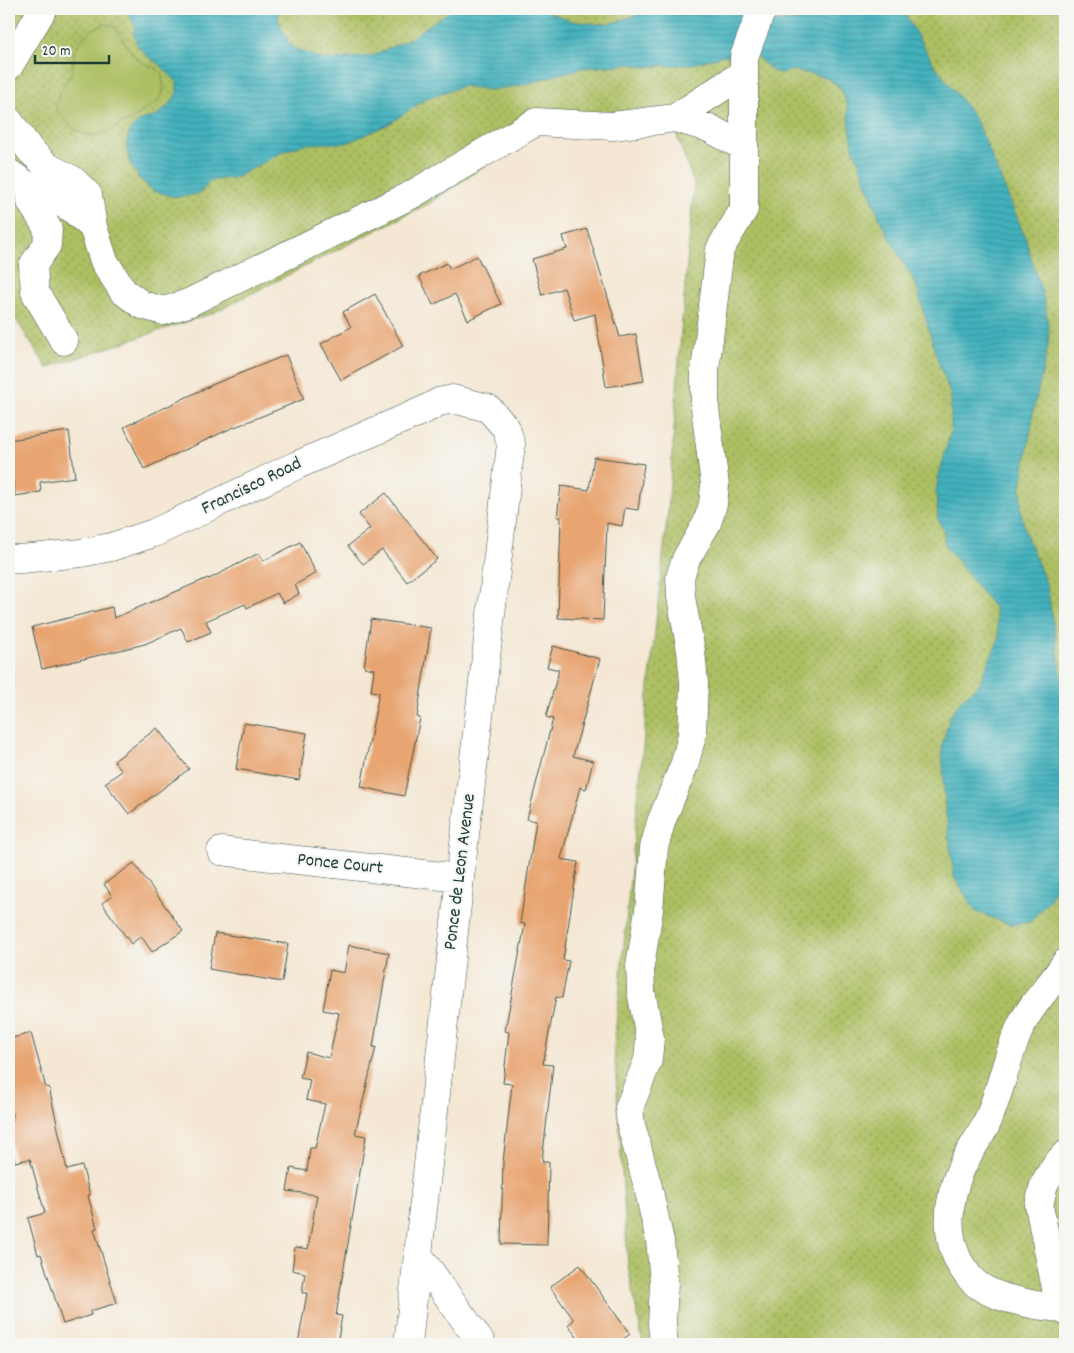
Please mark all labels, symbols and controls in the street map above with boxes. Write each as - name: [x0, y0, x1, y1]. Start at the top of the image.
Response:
- scale bar: [35, 32, 109, 64]
- text: 20 m: [42, 41, 70, 63]
- street label: Francisco Road: [197, 451, 307, 523]
- street label: Ponce de Leon Avenue: [438, 792, 484, 952]
- street label: Ponce Court: [296, 847, 384, 883]

